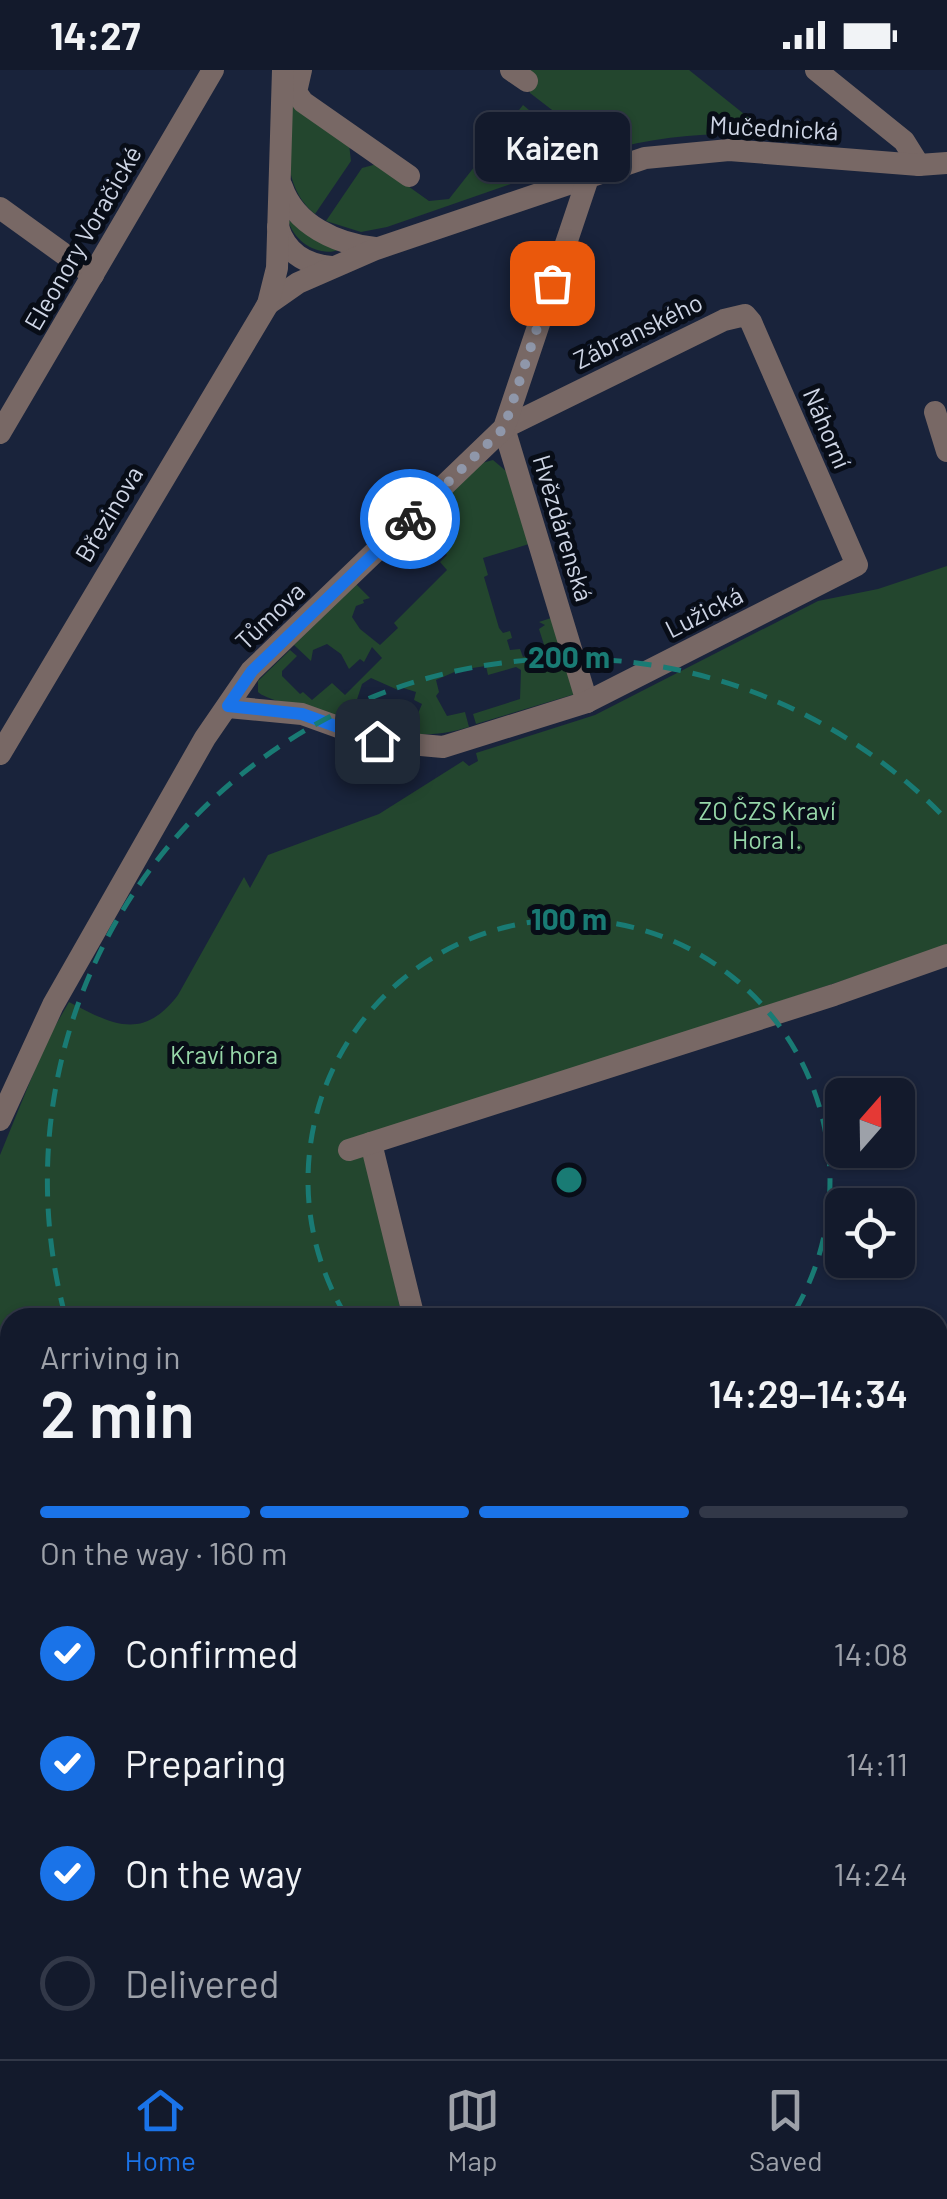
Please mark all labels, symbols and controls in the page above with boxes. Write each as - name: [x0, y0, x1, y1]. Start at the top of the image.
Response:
- text: 14:27: [50, 12, 140, 58]
- street label: Mučednická: [709, 109, 839, 145]
- callout: Kaizen: [474, 113, 630, 183]
- text: Kaizen: [506, 128, 599, 166]
- street label: Eleonory Voračické: [17, 140, 147, 335]
- pin: [510, 241, 595, 326]
- icon: bag: [525, 256, 580, 311]
- street label: Zábranského: [568, 286, 707, 374]
- street label: Náhorní: [798, 383, 858, 472]
- street label: Hvězdárenská: [527, 451, 600, 605]
- street label: Březinova: [68, 460, 148, 567]
- courier: [360, 469, 460, 569]
- icon: bike: [383, 492, 438, 547]
- street label: Tůmova: [228, 575, 310, 655]
- street label: Lužická: [660, 579, 747, 643]
- text: 200 m: [528, 638, 610, 674]
- pin: [335, 699, 420, 784]
- icon: home: [350, 714, 405, 769]
- park label: ZO ČZS Kraví Hora I.: [699, 795, 835, 854]
- text: 100 m: [531, 900, 607, 936]
- park label: Kraví hora: [170, 1039, 278, 1069]
- north arrow: [825, 1078, 915, 1168]
- map controls: [825, 1078, 915, 1278]
- centre of rings: [551, 1162, 587, 1198]
- button: locate: [825, 1188, 915, 1278]
- text: Arriving in: [40, 1337, 180, 1375]
- text: 14:29–14:34: [709, 1370, 908, 1416]
- text: 2 min: [40, 1373, 195, 1451]
- text: On the way · 160 m: [40, 1533, 287, 1571]
- icon: check: [40, 1626, 95, 1681]
- text: Confirmed: [125, 1630, 298, 1676]
- text: 14:08: [834, 1634, 908, 1672]
- icon: check: [40, 1736, 95, 1791]
- text: Preparing: [125, 1740, 286, 1786]
- text: 14:11: [846, 1744, 908, 1782]
- icon: check: [40, 1846, 95, 1901]
- text: On the way: [125, 1850, 302, 1896]
- text: 14:24: [834, 1854, 908, 1892]
- text: Delivered: [125, 1960, 279, 2006]
- tab: Home: [125, 2083, 196, 2177]
- tab: Map: [445, 2083, 500, 2177]
- tab: Saved: [749, 2083, 822, 2177]

